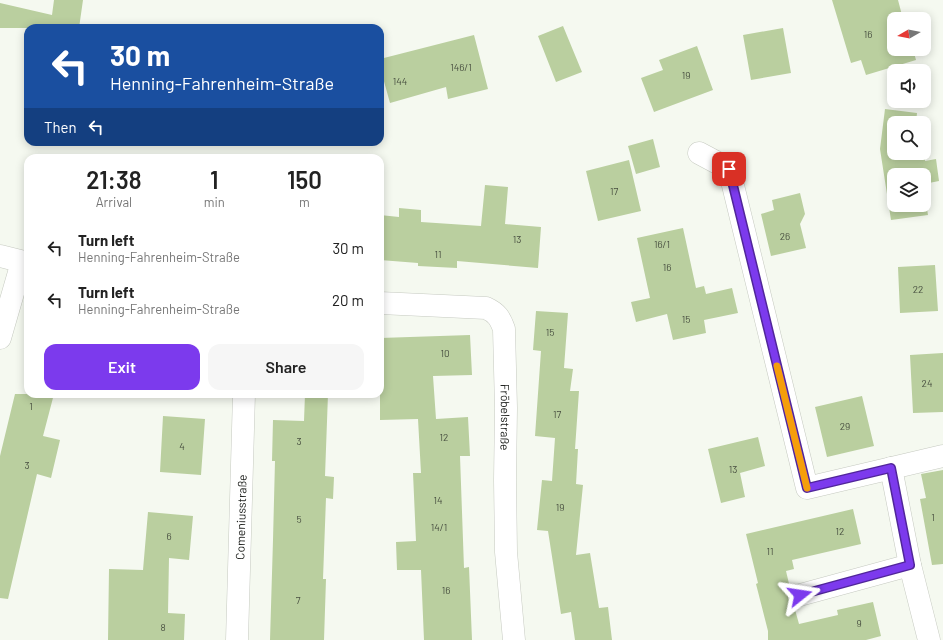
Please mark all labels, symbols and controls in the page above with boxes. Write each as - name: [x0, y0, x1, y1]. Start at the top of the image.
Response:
- north arrow: [887, 12, 931, 56]
- map controls: [887, 12, 931, 212]
- house number: 16: [864, 28, 872, 40]
- text: 30 m: [110, 38, 170, 72]
- icon: left: [44, 40, 96, 92]
- house number: 146/1: [450, 61, 472, 73]
- button: sound: [887, 64, 931, 108]
- house number: 19: [682, 69, 690, 81]
- text: Henning-Fahrenheim-Straße: [110, 72, 334, 94]
- house number: 144: [393, 75, 407, 87]
- icon: left: [85, 116, 107, 138]
- button: search: [887, 116, 931, 160]
- text: Then: [44, 118, 77, 136]
- pin: [712, 152, 746, 186]
- icon: arrive: [718, 158, 740, 180]
- text: 21:38: [86, 165, 142, 194]
- text: 1: [210, 165, 219, 194]
- text: 150: [287, 165, 322, 194]
- button: layers: [887, 168, 931, 212]
- house number: 17: [610, 185, 618, 197]
- text: Arrival: [96, 194, 132, 210]
- text: min: [204, 194, 225, 210]
- text: m: [299, 194, 310, 210]
- house number: 26: [780, 230, 790, 242]
- text: Turn left: [78, 231, 134, 249]
- house number: 13: [513, 233, 521, 245]
- icon: left: [44, 237, 66, 259]
- house number: 16/1: [654, 238, 670, 250]
- text: 30 m: [332, 239, 364, 257]
- house number: 11: [434, 248, 442, 260]
- text: Henning-Fahrenheim-Straße: [78, 249, 240, 265]
- house number: 16: [663, 261, 671, 273]
- text: Turn left: [78, 283, 134, 301]
- house number: 22: [913, 283, 923, 295]
- icon: left: [44, 289, 66, 311]
- text: 20 m: [332, 291, 364, 309]
- text: Henning-Fahrenheim-Straße: [78, 301, 240, 317]
- house number: 15: [682, 313, 690, 325]
- house number: 15: [546, 326, 554, 338]
- button: Exit: [44, 344, 200, 390]
- button: Share: [208, 344, 364, 390]
- house number: 10: [440, 347, 450, 359]
- house number: 24: [922, 377, 932, 389]
- street label: Fröbelstraße: [498, 384, 513, 451]
- house number: 1: [29, 400, 33, 412]
- house number: 17: [553, 408, 561, 420]
- house number: 29: [840, 420, 850, 432]
- house number: 12: [440, 431, 448, 443]
- house number: 3: [296, 435, 302, 447]
- house number: 4: [179, 440, 185, 452]
- house number: 3: [24, 459, 30, 471]
- house number: 13: [729, 463, 737, 475]
- street label: Comeniusstraße: [232, 474, 249, 560]
- house number: 14: [433, 494, 443, 506]
- house number: 19: [556, 501, 564, 513]
- house number: 1: [931, 511, 935, 523]
- house number: 5: [296, 513, 302, 525]
- house number: 14/1: [431, 521, 447, 533]
- house number: 12: [836, 525, 844, 537]
- house number: 6: [166, 530, 172, 542]
- house number: 11: [766, 545, 774, 557]
- position arrow: [779, 574, 821, 616]
- house number: 16: [442, 584, 450, 596]
- house number: 7: [296, 594, 301, 606]
- house number: 9: [856, 617, 862, 629]
- house number: 8: [160, 621, 166, 633]

